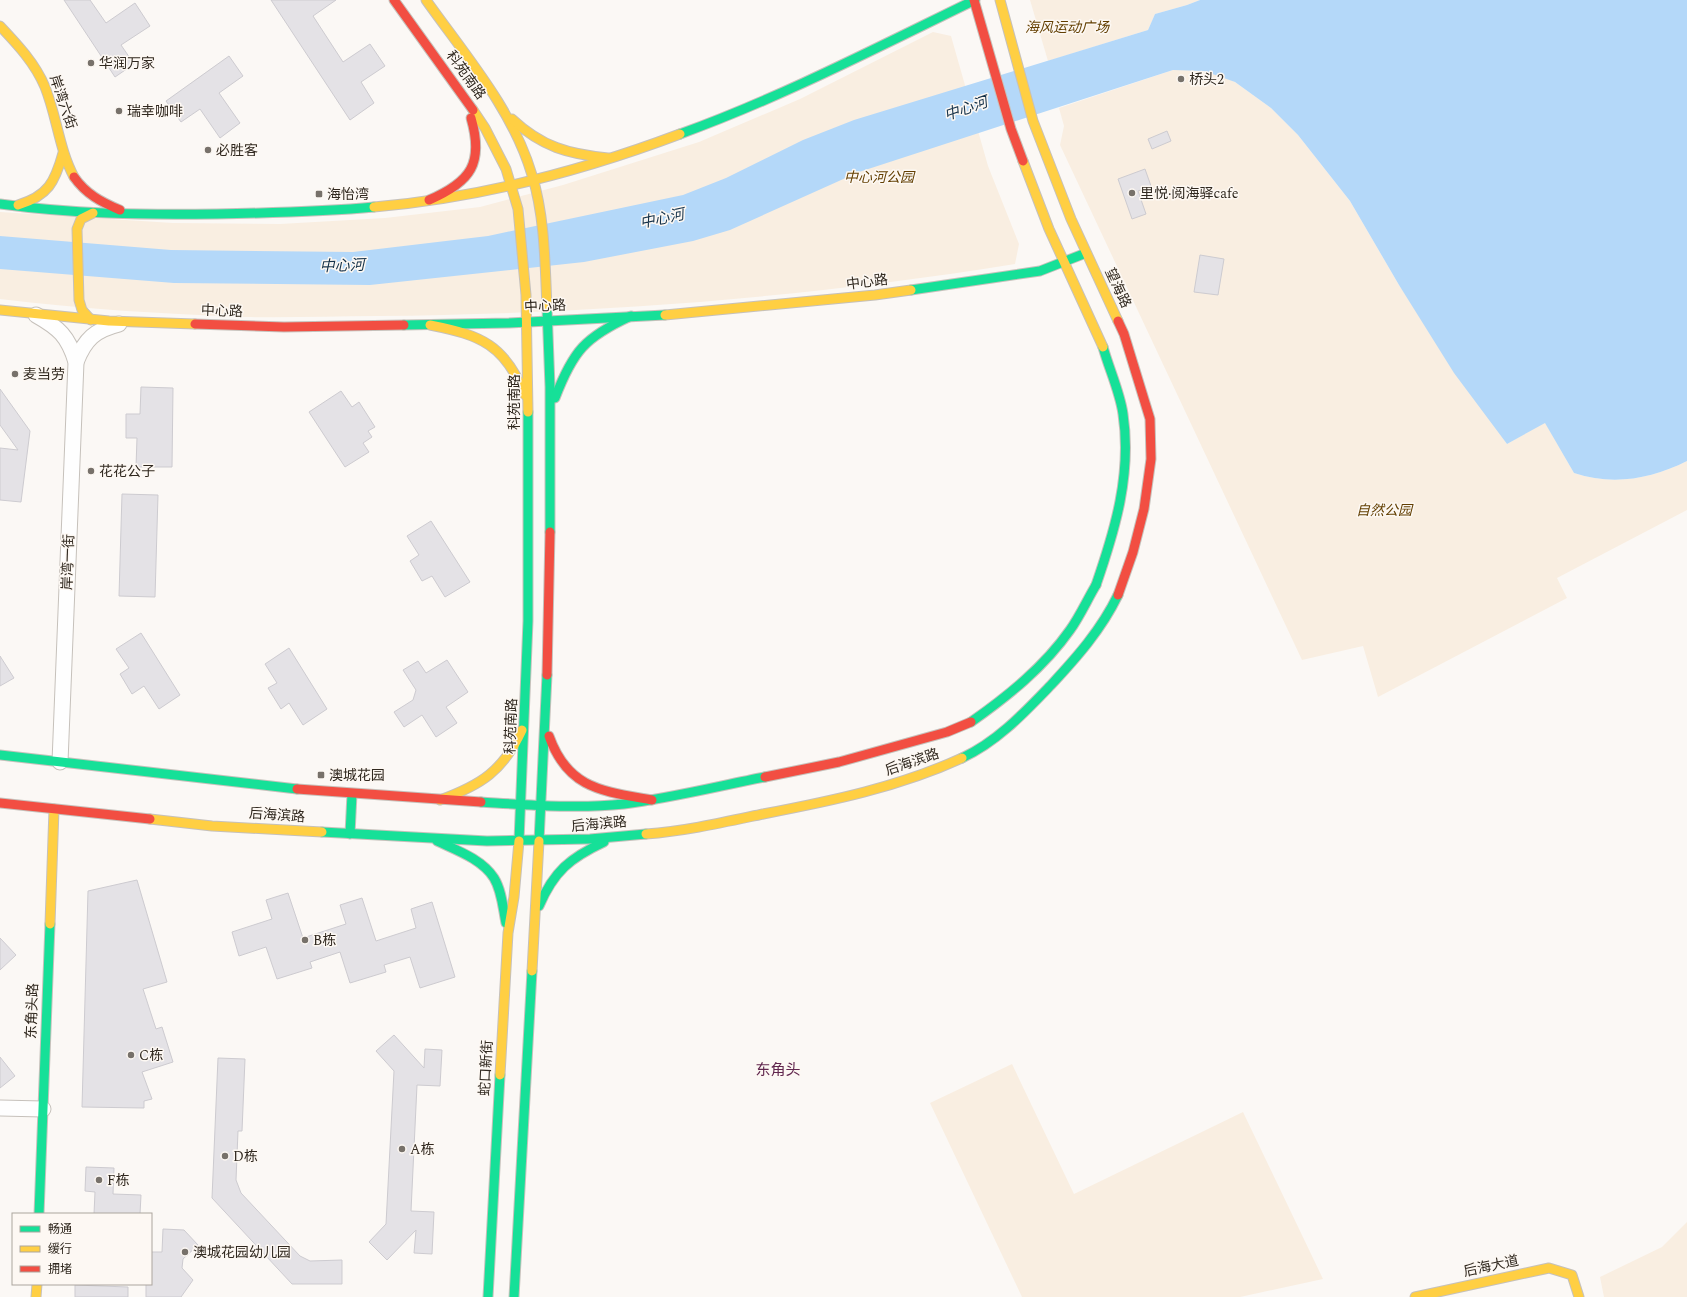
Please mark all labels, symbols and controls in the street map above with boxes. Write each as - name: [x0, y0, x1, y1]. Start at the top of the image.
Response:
- park label: 海风运动广场: [1025, 17, 1110, 38]
- street label: 科苑南路: [441, 46, 491, 104]
- place label: 华润万家: [99, 53, 155, 74]
- marker: 华润万家: [86, 58, 96, 68]
- place label: 桥头2: [1189, 69, 1224, 90]
- street label: 岸湾六街: [44, 72, 82, 132]
- marker: 桥头2: [1176, 74, 1186, 84]
- water label: 中心河: [941, 90, 994, 127]
- place label: 瑞幸咖啡: [127, 101, 183, 122]
- marker: 瑞幸咖啡: [114, 106, 124, 116]
- place label: 必胜客: [216, 140, 258, 161]
- marker: 必胜客: [203, 145, 213, 155]
- park label: 中心河公园: [844, 167, 916, 188]
- place label: 里悦·阅海驿cafe: [1140, 183, 1239, 204]
- place label: 海怡湾: [327, 184, 369, 205]
- marker: 里悦·阅海驿cafe: [1127, 188, 1137, 198]
- marker: 海怡湾: [314, 189, 324, 199]
- water label: 中心河: [638, 202, 689, 235]
- water label: 中心河: [319, 254, 368, 278]
- street label: 望海路: [1100, 265, 1136, 311]
- street label: 中心路: [845, 269, 889, 295]
- street label: 中心路: [523, 294, 567, 318]
- street label: 中心路: [201, 300, 243, 322]
- place label: 麦当劳: [23, 364, 65, 385]
- marker: 麦当劳: [10, 369, 20, 379]
- street label: 科苑南路: [504, 374, 525, 430]
- place label: 花花公子: [99, 461, 155, 482]
- marker: 花花公子: [86, 466, 96, 476]
- park label: 自然公园: [1356, 500, 1414, 521]
- street label: 岸湾一街: [57, 534, 79, 590]
- street label: 科苑南路: [500, 698, 522, 754]
- street label: 后海滨路: [882, 743, 942, 781]
- place label: 澳城花园: [329, 765, 385, 786]
- marker: 澳城花园: [316, 770, 326, 780]
- street label: 后海滨路: [248, 803, 306, 827]
- street label: 后海滨路: [570, 811, 628, 837]
- place label: B栋: [313, 930, 336, 951]
- marker: B栋: [300, 935, 310, 945]
- street label: 东角头路: [21, 983, 43, 1039]
- street label: 蛇口新街: [474, 1039, 498, 1097]
- place label: C栋: [139, 1045, 163, 1066]
- marker: C栋: [126, 1050, 136, 1060]
- district label: 东角头: [755, 1059, 801, 1082]
- place label: A栋: [410, 1139, 435, 1160]
- marker: A栋: [397, 1144, 407, 1154]
- place label: D栋: [233, 1146, 258, 1167]
- marker: D栋: [220, 1151, 230, 1161]
- place label: F栋: [107, 1170, 130, 1191]
- marker: F栋: [94, 1175, 104, 1185]
- legend: [12, 1213, 152, 1285]
- text: 畅通: [48, 1220, 72, 1239]
- text: 缓行: [48, 1240, 72, 1259]
- place label: 澳城花园幼儿园: [193, 1242, 291, 1263]
- marker: 澳城花园幼儿园: [180, 1247, 190, 1257]
- street label: 后海大道: [1461, 1250, 1521, 1282]
- text: 拥堵: [48, 1260, 72, 1279]

